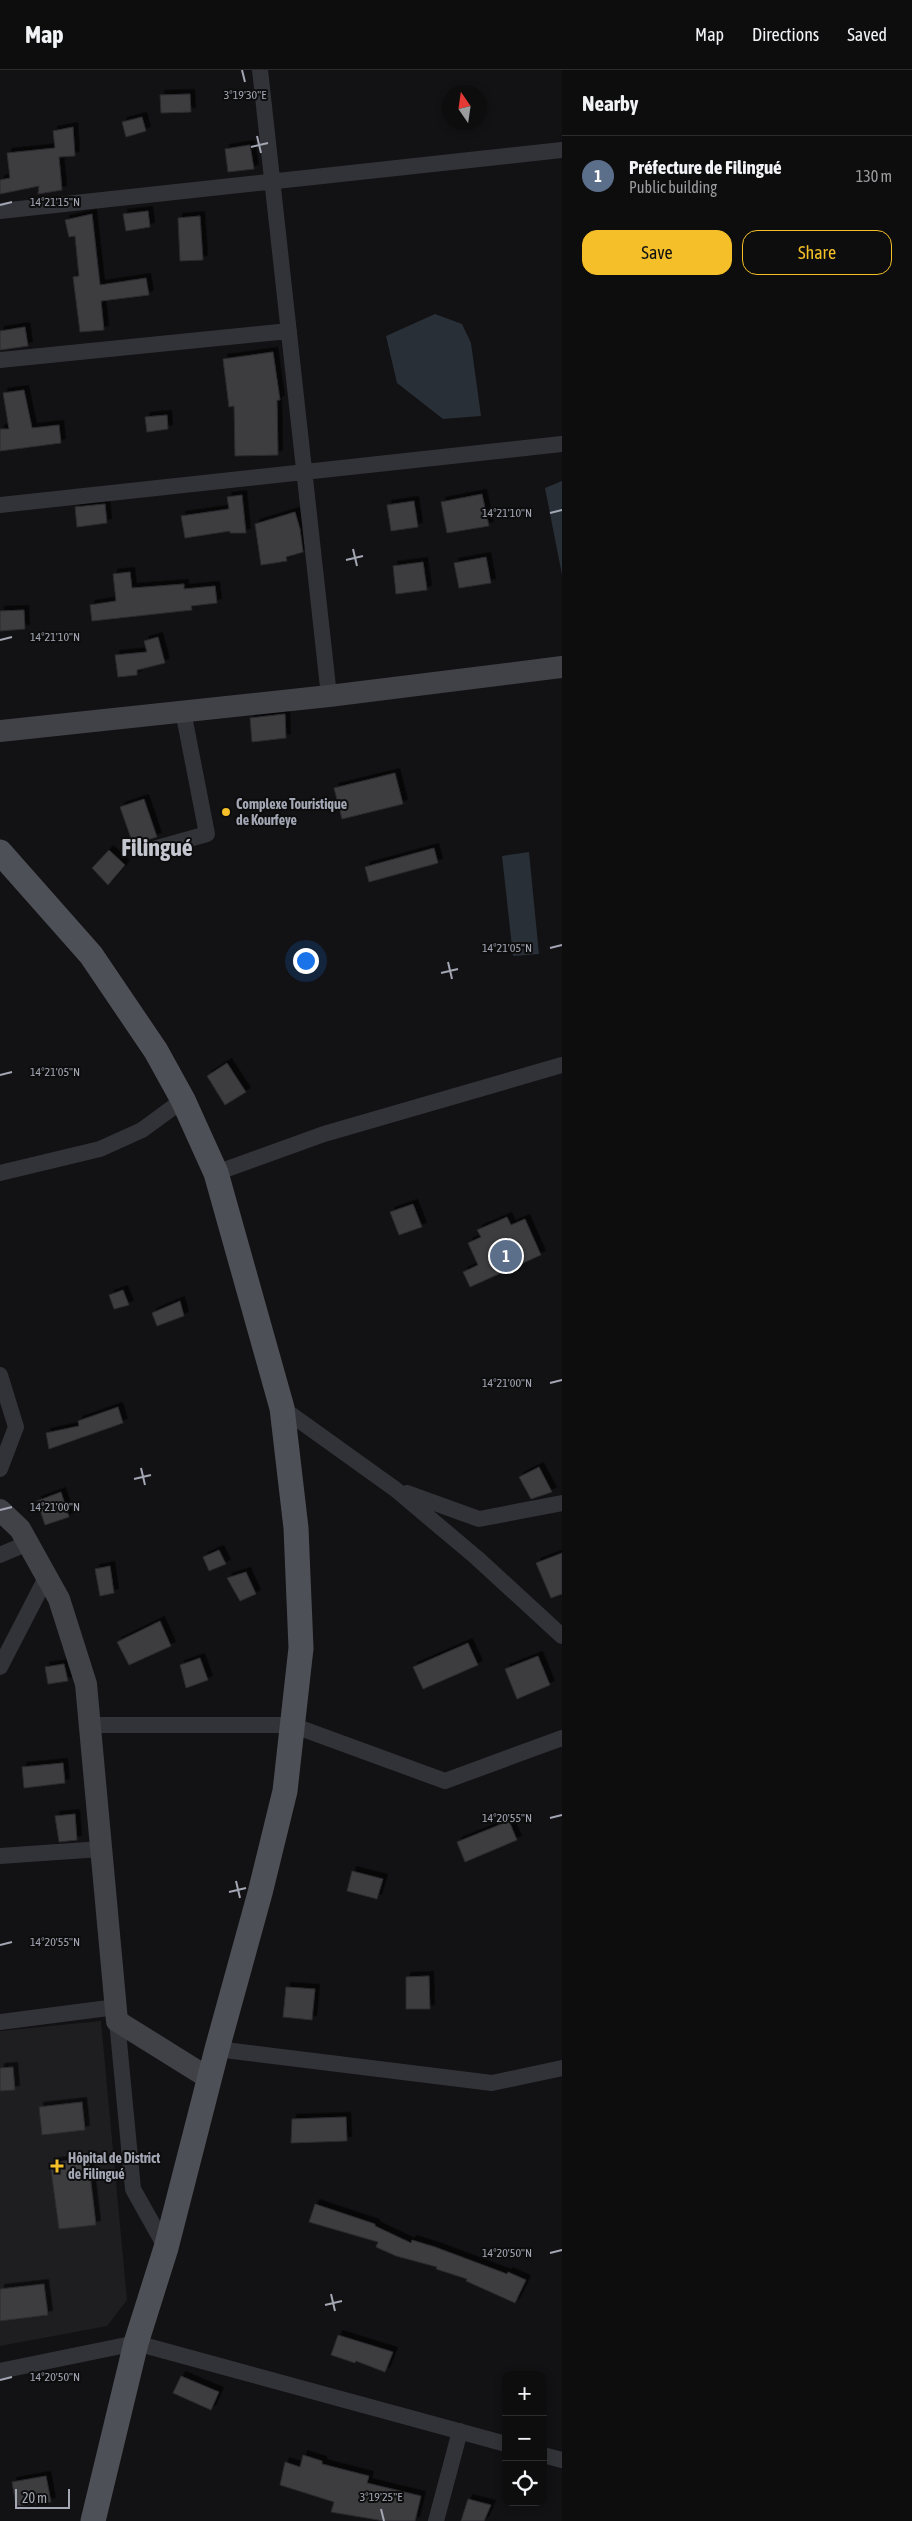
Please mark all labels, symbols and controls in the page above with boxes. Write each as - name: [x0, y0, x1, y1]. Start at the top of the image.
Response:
- text: Map: [25, 21, 64, 48]
- text: Map: [695, 24, 724, 45]
- text: Directions: [752, 24, 819, 45]
- text: Saved: [847, 24, 887, 45]
- north arrow: [442, 85, 487, 130]
- text: 3°19'30"E: [224, 88, 266, 102]
- text: Nearby: [582, 91, 638, 115]
- text: Préfecture de Filingué: [629, 156, 782, 178]
- text: 1: [594, 167, 602, 185]
- text: 130 m: [856, 167, 892, 185]
- text: Public building: [629, 178, 717, 196]
- text: 14°21'15"N: [30, 195, 80, 209]
- button: Save: [582, 230, 732, 275]
- button: Share: [742, 230, 892, 275]
- text: 14°21'10"N: [482, 506, 532, 520]
- text: 14°21'10"N: [30, 630, 80, 644]
- place label: Complexe Touristique de Kourfeye: [236, 796, 347, 828]
- marker: Complexe Touristique de Kourfeye: [220, 806, 232, 818]
- district label: Filingué: [121, 834, 193, 861]
- text: 14°21'05"N: [482, 941, 532, 955]
- your location: [293, 948, 319, 974]
- text: 14°21'05"N: [30, 1065, 80, 1079]
- pin: 1: [490, 1237, 522, 1275]
- text: 14°21'00"N: [482, 1376, 532, 1390]
- text: 14°21'00"N: [30, 1500, 80, 1514]
- text: 14°20'55"N: [482, 1811, 532, 1825]
- text: 14°20'55"N: [30, 1935, 80, 1949]
- place label: Hôpital de District de Filingué: [68, 2150, 160, 2182]
- marker: Hôpital de District de Filingué: [50, 2159, 64, 2173]
- text: 14°20'50"N: [482, 2246, 532, 2260]
- text: 14°20'50"N: [30, 2370, 80, 2384]
- map controls: [502, 2371, 547, 2506]
- button: +: [502, 2371, 547, 2416]
- button: −: [502, 2416, 547, 2461]
- button: locate: [502, 2461, 547, 2506]
- scale bar: [15, 2486, 70, 2509]
- text: 20 m: [22, 2490, 47, 2506]
- text: 3°19'25"E: [360, 2490, 402, 2504]

